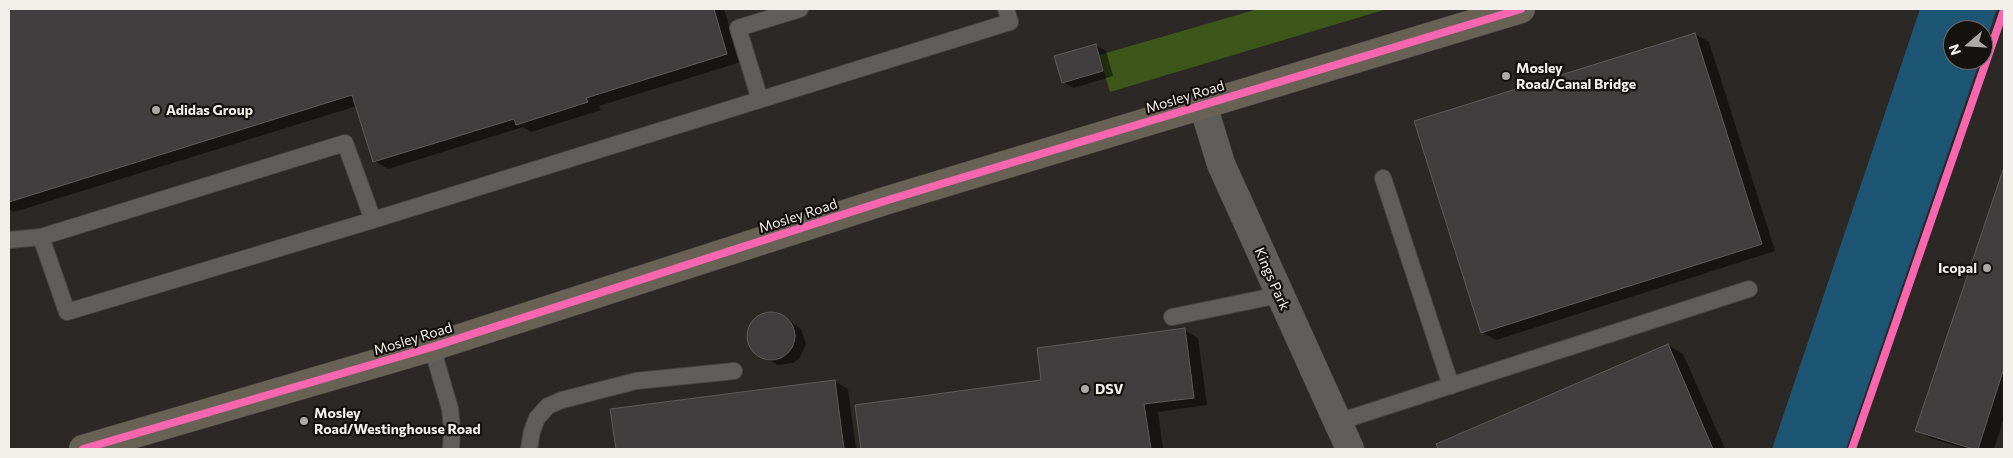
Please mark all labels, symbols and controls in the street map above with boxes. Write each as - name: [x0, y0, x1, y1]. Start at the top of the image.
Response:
- north arrow: [1943, 20, 1993, 70]
- text: N: [1945, 42, 1964, 57]
- place label: Mosley Road/Canal Bridge: [1516, 60, 1636, 92]
- marker: Mosley Road/Canal Bridge: [1500, 70, 1512, 82]
- street label: Mosley Road: [1144, 77, 1226, 117]
- place label: Adidas Group: [166, 102, 253, 118]
- marker: Adidas Group: [150, 104, 162, 116]
- street label: Mosley Road: [757, 195, 839, 237]
- street label: Kings Park: [1251, 245, 1293, 313]
- place label: Icopal: [1938, 260, 1977, 276]
- marker: Icopal: [1981, 262, 1993, 274]
- street label: Mosley Road: [372, 319, 454, 359]
- place label: DSV: [1095, 381, 1123, 397]
- marker: DSV: [1079, 383, 1091, 395]
- place label: Mosley Road/Westinghouse Road: [314, 405, 481, 438]
- marker: Mosley Road/Westinghouse Road: [298, 415, 310, 427]

